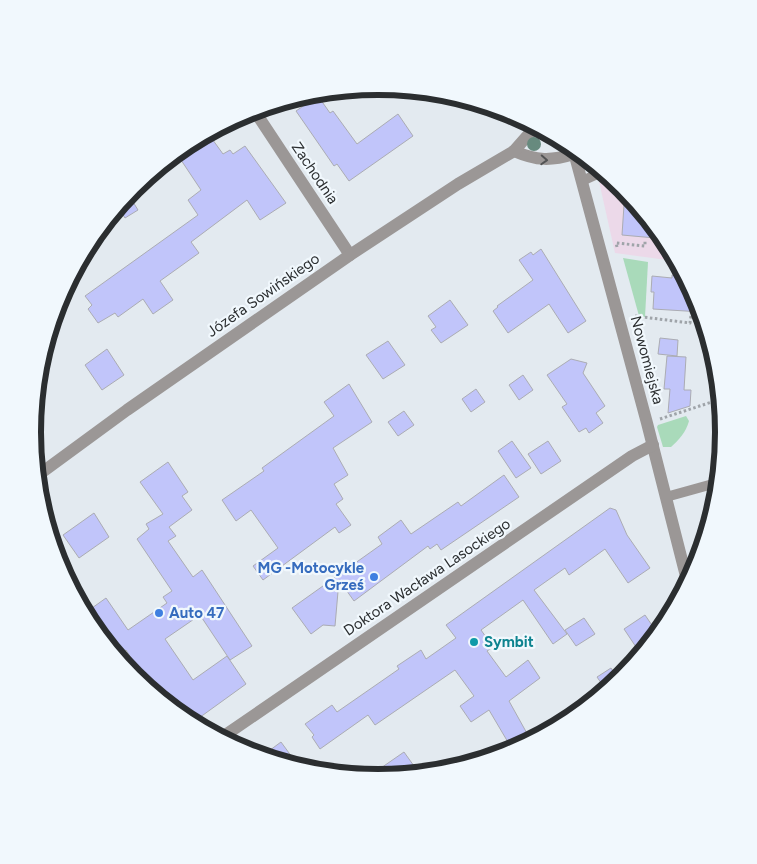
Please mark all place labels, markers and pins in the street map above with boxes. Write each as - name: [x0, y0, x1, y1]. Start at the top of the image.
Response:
- place label: MG -Motocykle Grześ: [258, 559, 365, 594]
- marker: MG -Motocykle Grześ: [368, 571, 380, 583]
- place label: Auto 47: [169, 604, 224, 622]
- marker: Auto 47: [153, 607, 165, 619]
- place label: Symbit: [484, 633, 534, 651]
- marker: Symbit: [468, 636, 480, 648]

